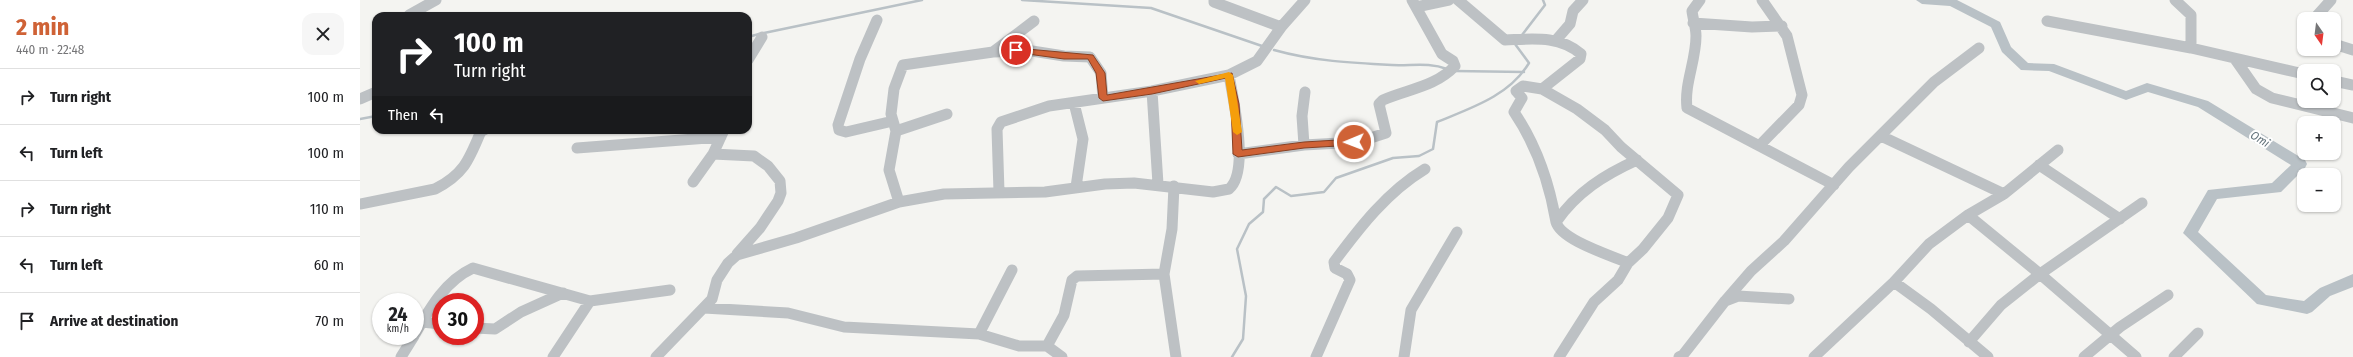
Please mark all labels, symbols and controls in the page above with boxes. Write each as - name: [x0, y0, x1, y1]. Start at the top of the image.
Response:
- north arrow: [2297, 12, 2341, 56]
- map controls: [2297, 12, 2341, 212]
- text: 2 min: [16, 13, 69, 41]
- button: close: [302, 13, 344, 55]
- text: 100 m: [454, 26, 524, 59]
- icon: right: [388, 28, 440, 80]
- pin: [999, 33, 1033, 67]
- icon: arrive: [1005, 39, 1027, 61]
- text: 440 m · 22:48: [16, 42, 84, 57]
- text: Turn right: [454, 60, 526, 82]
- button: search: [2297, 64, 2341, 108]
- icon: right: [16, 86, 38, 108]
- text: Turn right: [50, 88, 111, 106]
- text: 100 m: [307, 88, 344, 106]
- icon: left: [426, 104, 448, 126]
- text: Then: [388, 106, 418, 124]
- button: +: [2297, 116, 2341, 160]
- position arrow: [1333, 121, 1375, 163]
- water label: Omi: [2248, 128, 2272, 150]
- icon: left: [16, 142, 38, 164]
- text: Turn left: [50, 144, 103, 162]
- text: 100 m: [307, 144, 344, 162]
- button: −: [2297, 168, 2341, 212]
- icon: right: [16, 198, 38, 220]
- text: Turn right: [50, 200, 111, 218]
- text: 110 m: [310, 200, 344, 218]
- icon: left: [16, 254, 38, 276]
- text: Turn left: [50, 256, 103, 274]
- text: 60 m: [314, 256, 344, 274]
- speed limit sign: 30: [432, 293, 484, 345]
- text: 24: [388, 302, 408, 326]
- icon: arrive: [16, 310, 38, 332]
- text: Arrive at destination: [50, 312, 178, 330]
- text: 70 m: [315, 312, 344, 330]
- text: km/h: [387, 323, 409, 335]

